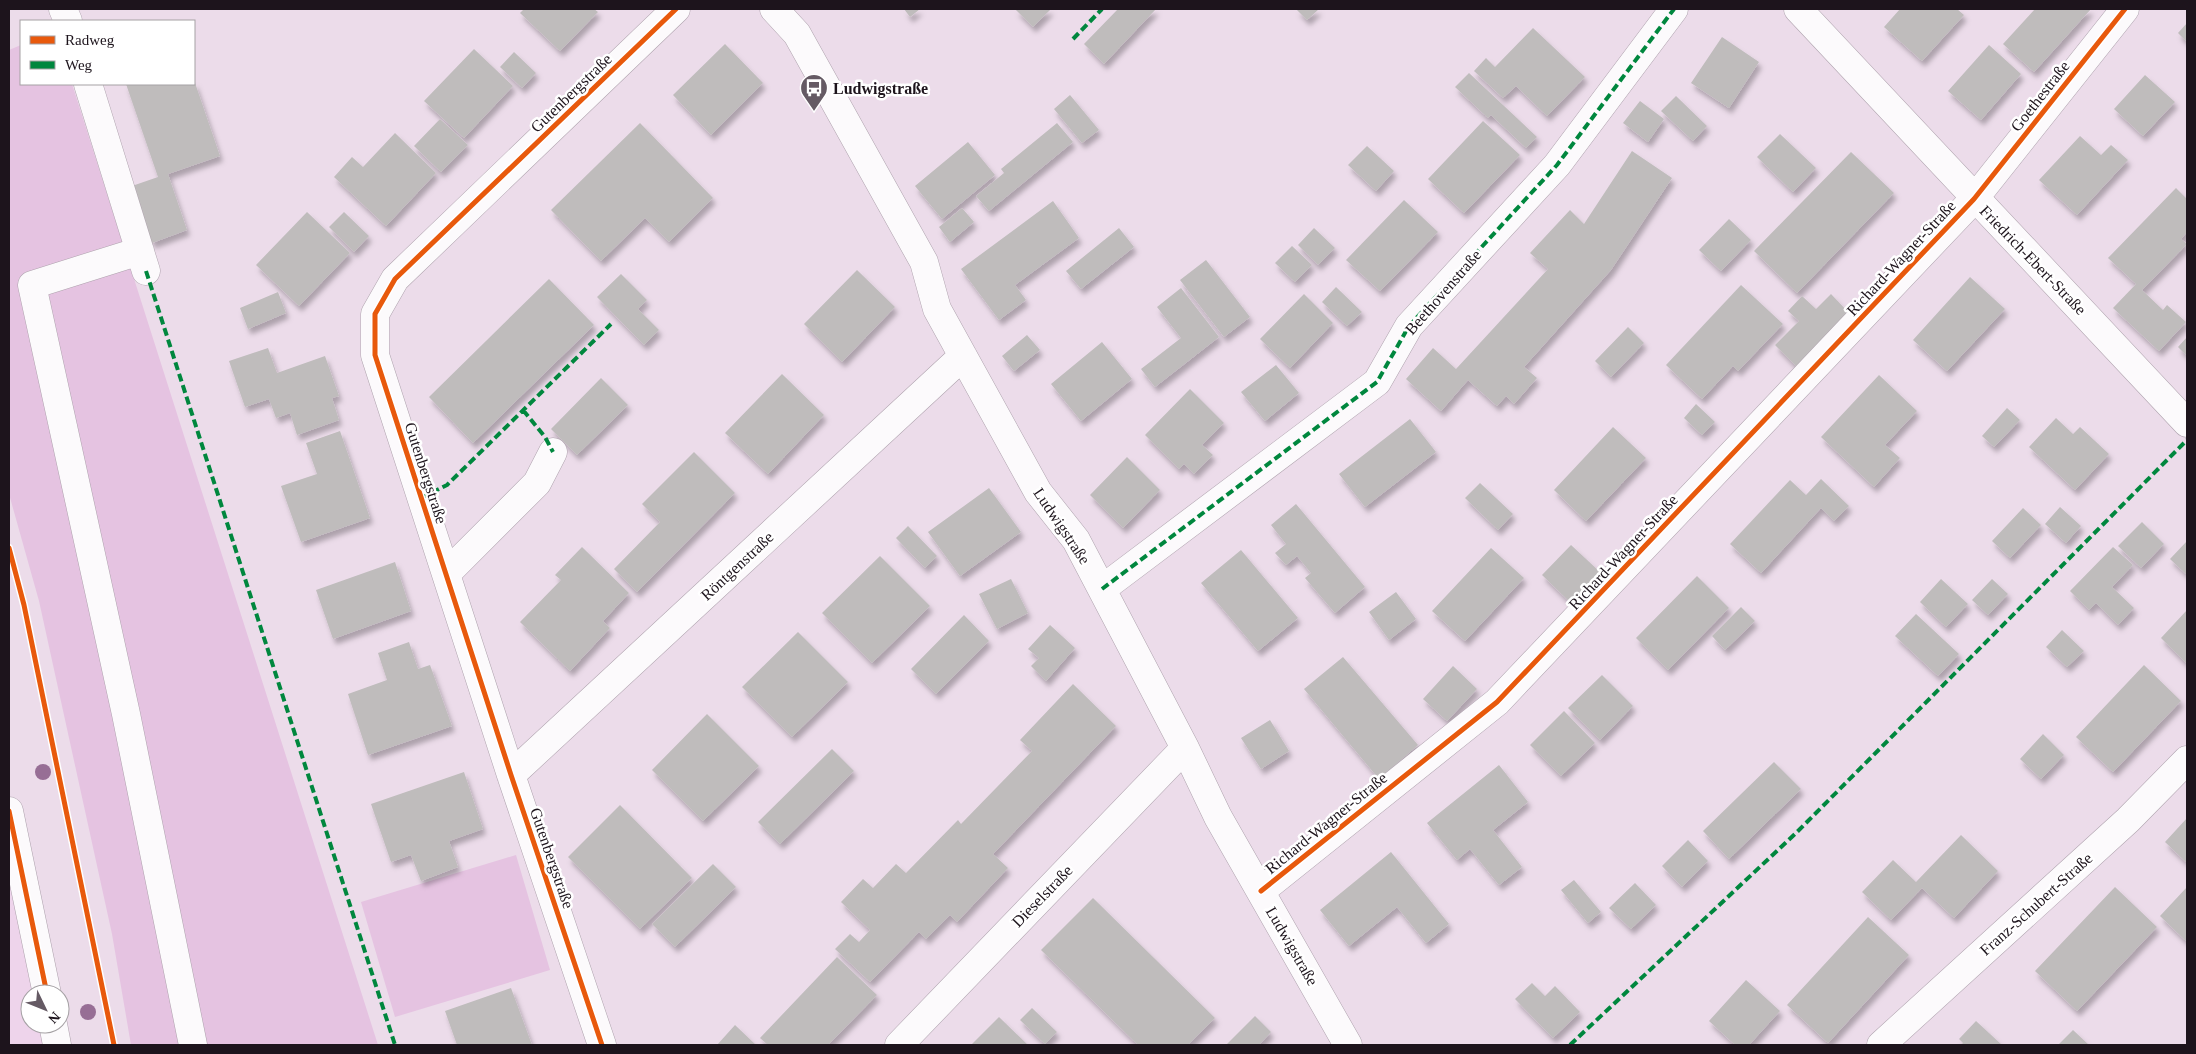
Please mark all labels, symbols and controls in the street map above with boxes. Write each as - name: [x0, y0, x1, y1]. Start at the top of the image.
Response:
- legend: [20, 20, 195, 85]
- text: Radweg: [65, 32, 115, 48]
- street label: Gutenbergstraße: [527, 50, 616, 136]
- text: Weg: [65, 57, 93, 73]
- street label: Goethestraße: [2007, 58, 2073, 134]
- bus stop icon: Ludwigstraße: [799, 73, 829, 112]
- place label: Ludwigstraße: [833, 80, 928, 98]
- street label: Richard-Wagner-Straße: [1843, 197, 1960, 320]
- street label: Friedrich-Ebert-Straße: [1977, 202, 2089, 318]
- street label: Beethovenstraße: [1402, 246, 1484, 338]
- street label: Gutenbergstraße: [401, 420, 450, 526]
- street label: Ludwigstraße: [1030, 485, 1094, 568]
- street label: Richard-Wagner-Straße: [1565, 491, 1682, 614]
- street label: Röntgenstraße: [697, 528, 777, 604]
- street label: Richard-Wagner-Straße: [1262, 769, 1391, 878]
- street label: Gutenbergstraße: [526, 805, 577, 911]
- street label: Franz-Schubert-Straße: [1976, 849, 2096, 959]
- street label: Dieselstraße: [1008, 862, 1076, 930]
- street label: Ludwigstraße: [1262, 904, 1321, 989]
- north arrow: [20, 984, 70, 1034]
- text: N: [45, 1009, 63, 1026]

